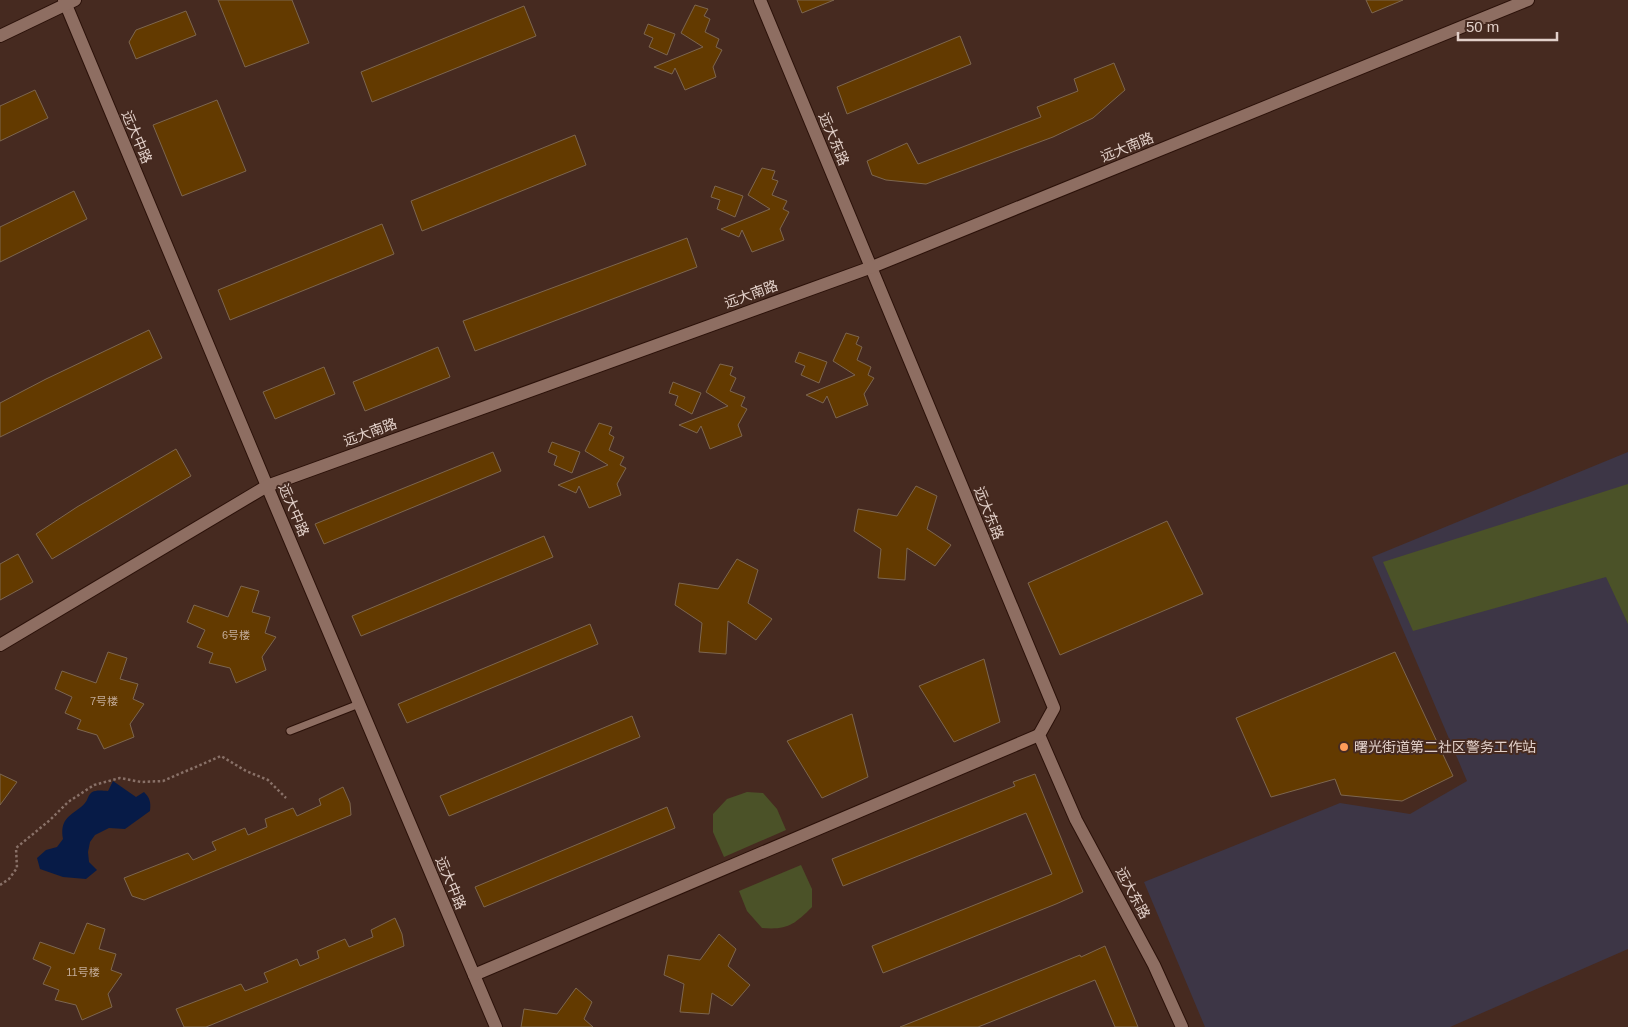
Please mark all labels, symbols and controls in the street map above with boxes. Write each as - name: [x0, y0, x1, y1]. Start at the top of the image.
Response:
- scale bar: [1458, 10, 1557, 42]
- text: 50 m: [1466, 18, 1499, 35]
- street label: 远大中路: [119, 108, 155, 166]
- street label: 远大东路: [816, 110, 852, 168]
- street label: 远大南路: [1098, 129, 1156, 165]
- street label: 远大南路: [722, 277, 780, 311]
- street label: 远大南路: [341, 415, 399, 449]
- street label: 远大中路: [276, 481, 312, 539]
- street label: 远大东路: [971, 484, 1007, 542]
- house number: 6号楼: [222, 629, 250, 641]
- house number: 7号楼: [90, 695, 118, 707]
- place label: 曙光街道第二社区警务工作站: [1354, 739, 1536, 755]
- marker: 曙光街道第二社区警务工作站: [1338, 741, 1350, 753]
- street label: 远大中路: [433, 854, 469, 912]
- street label: 远大东路: [1113, 865, 1153, 921]
- house number: 11号楼: [66, 966, 100, 978]

